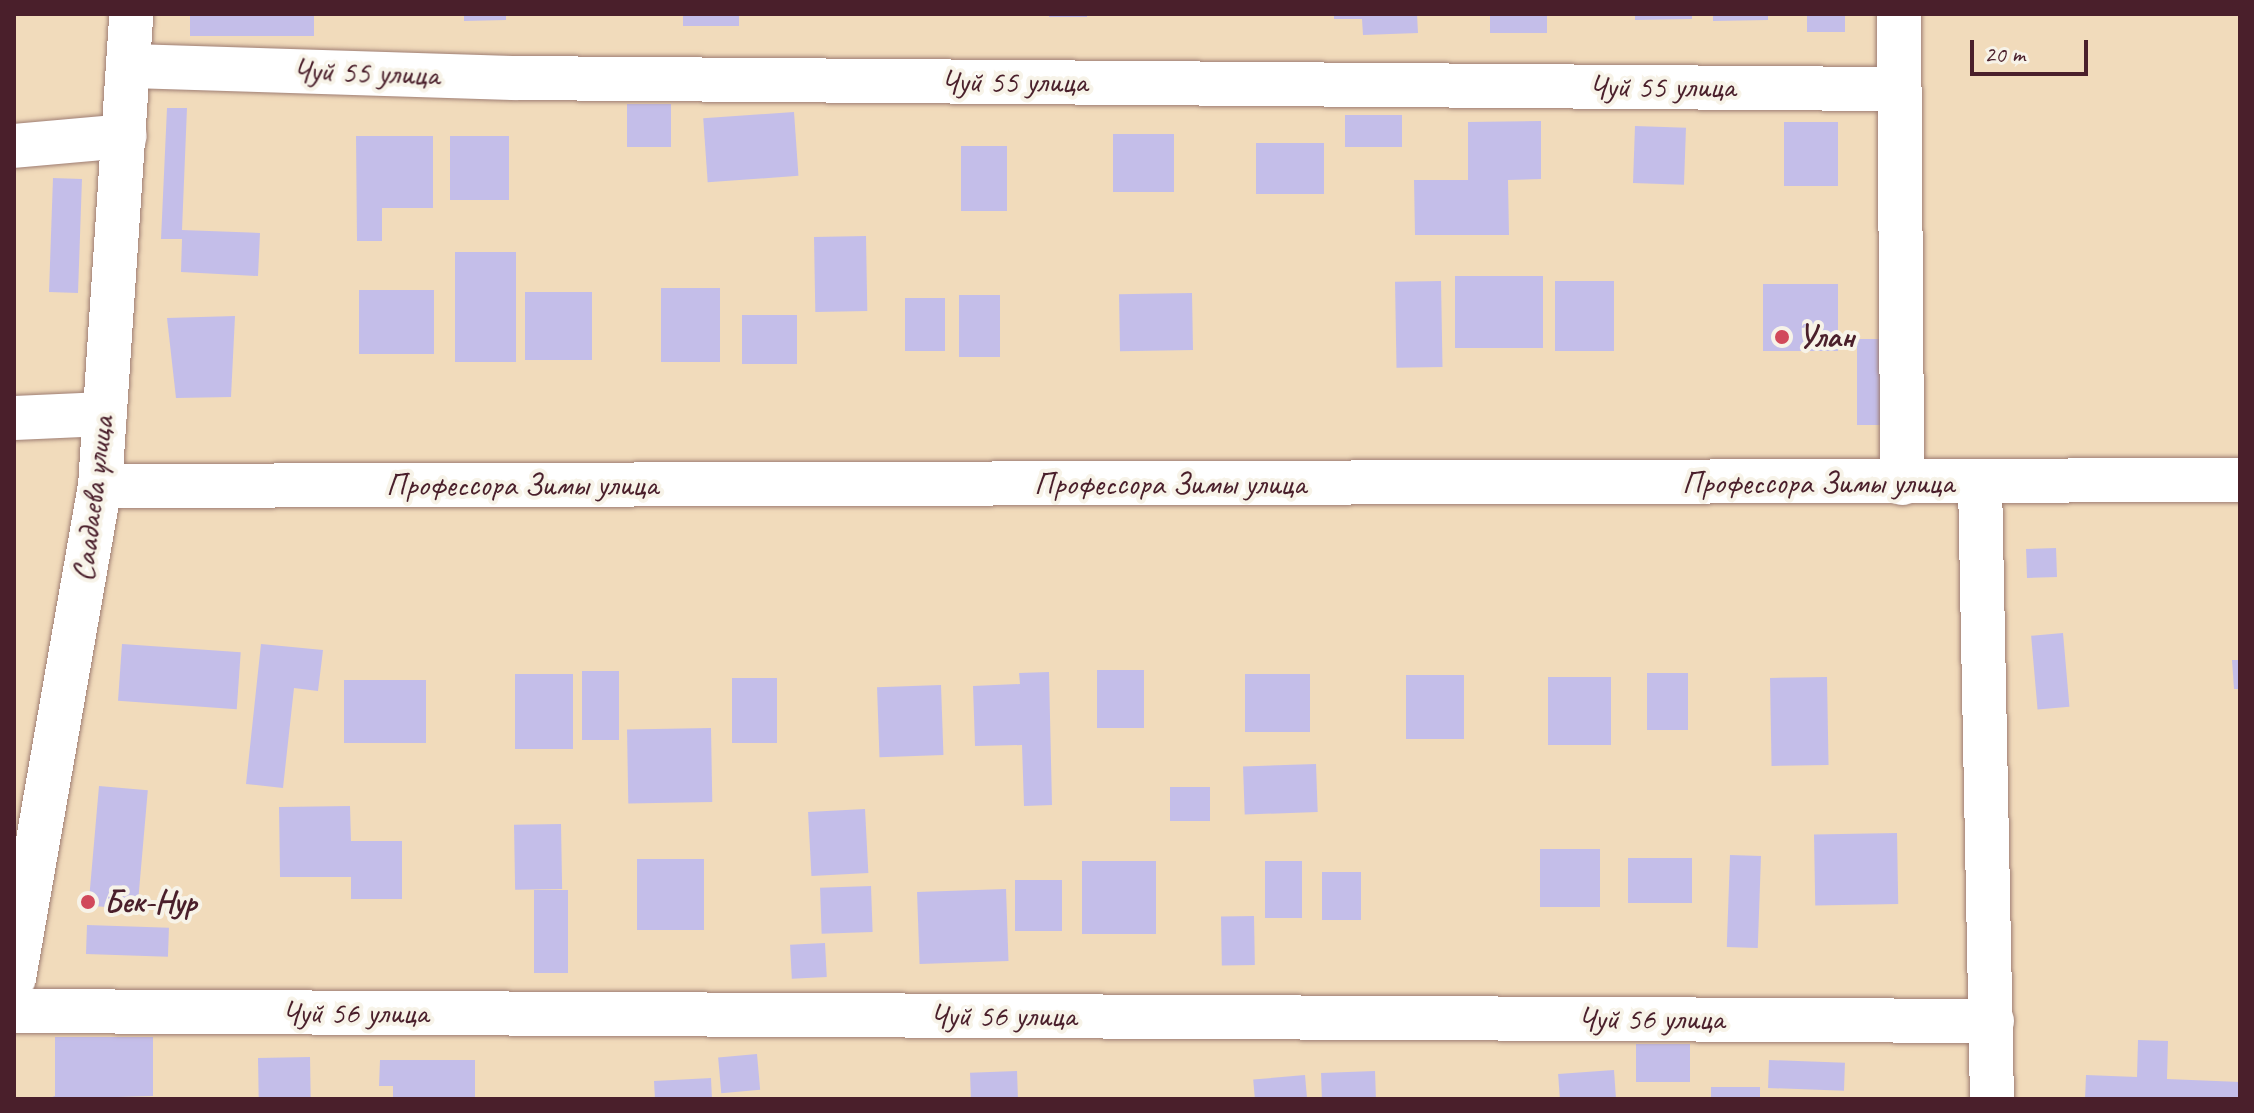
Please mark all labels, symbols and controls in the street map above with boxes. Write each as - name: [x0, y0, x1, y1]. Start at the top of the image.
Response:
- scale bar: [1974, 24, 2092, 74]
- text: 20 m: [1984, 39, 2025, 69]
- street label: Чуй 55 улица: [292, 51, 440, 95]
- street label: Чуй 55 улица: [941, 63, 1087, 101]
- street label: Чуй 55 улица: [1589, 68, 1735, 106]
- place label: Улан: [1798, 318, 1854, 356]
- marker: Улан: [1773, 328, 1791, 346]
- street label: Саадаева улица: [64, 413, 122, 585]
- street label: Профессора Зимы улица: [1683, 464, 1953, 502]
- street label: Профессора Зимы улица: [1035, 465, 1305, 503]
- street label: Профессора Зимы улица: [387, 466, 657, 504]
- place label: Бек-Нур: [104, 883, 196, 921]
- marker: Бек-Нур: [79, 893, 97, 911]
- street label: Чуй 56 улица: [282, 994, 428, 1032]
- street label: Чуй 56 улица: [930, 997, 1076, 1035]
- street label: Чуй 56 улица: [1578, 1000, 1724, 1038]

